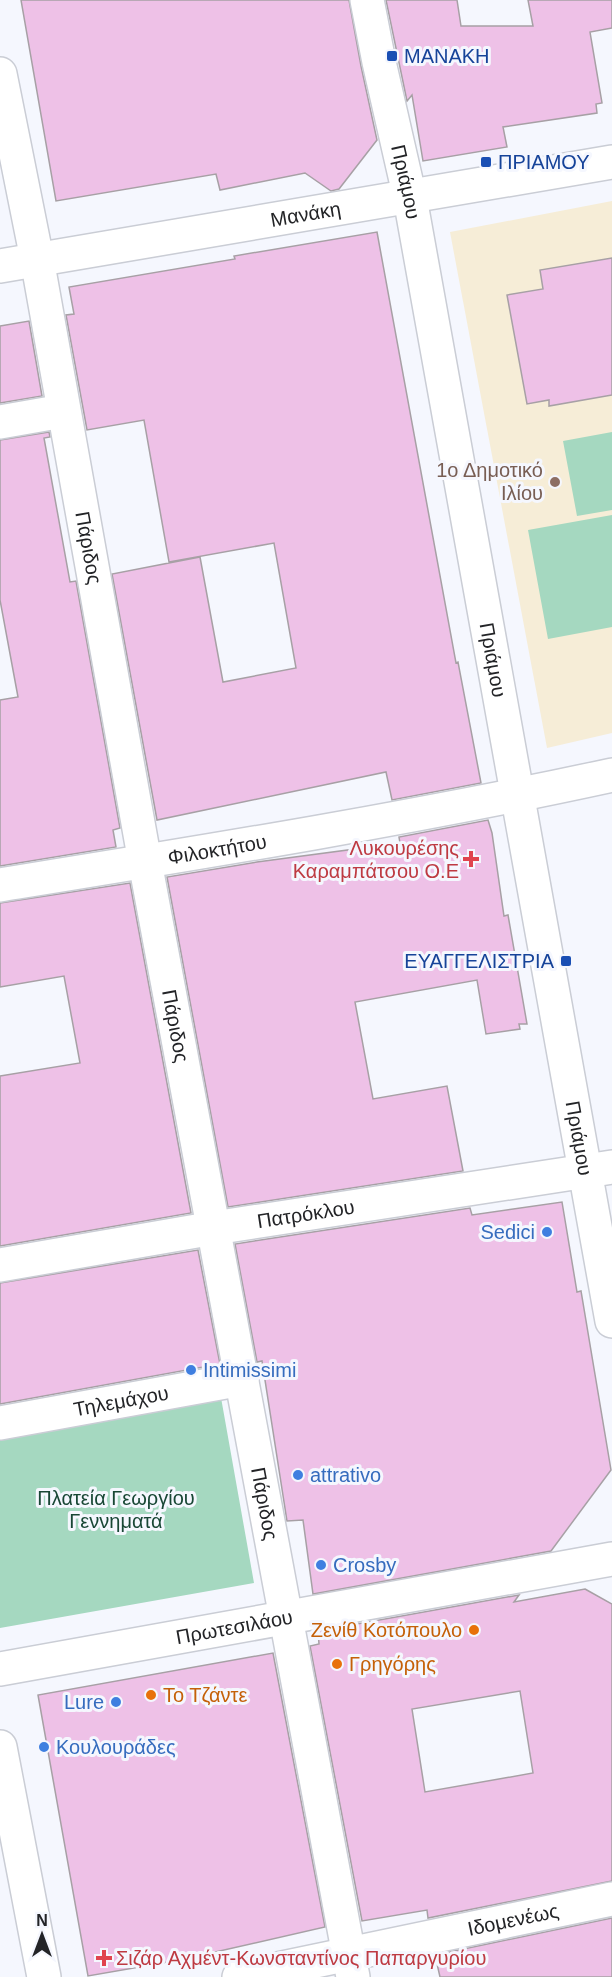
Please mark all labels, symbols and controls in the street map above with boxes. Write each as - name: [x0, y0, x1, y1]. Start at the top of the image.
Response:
- place label: ΜΑΝΑΚΗ: [404, 45, 490, 67]
- marker: ΜΑΝΑΚΗ: [385, 49, 399, 63]
- street label: Πριάμου: [387, 143, 425, 221]
- place label: ΠΡΙΑΜΟΥ: [498, 151, 590, 173]
- marker: ΠΡΙΑΜΟΥ: [479, 155, 493, 169]
- street label: Μανάκη: [269, 197, 342, 231]
- place label: 1ο Δημοτικό Ιλίου: [436, 459, 543, 504]
- marker: 1ο Δημοτικό Ιλίου: [548, 475, 562, 489]
- street label: Πάριδος: [71, 509, 106, 586]
- street label: Πριάμου: [476, 621, 511, 699]
- street label: Φιλοκτήτου: [166, 830, 268, 869]
- place label: Λυκουρέσης Καραμπάτσου Ο.Ε: [293, 837, 459, 882]
- marker: Λυκουρέσης Καραμπάτσου Ο.Ε: [464, 852, 478, 866]
- place label: ΕΥΑΓΓΕΛΙΣΤΡΙΑ: [404, 950, 555, 972]
- marker: ΕΥΑΓΓΕΛΙΣΤΡΙΑ: [559, 954, 573, 968]
- street label: Πάριδος: [158, 988, 193, 1065]
- street label: Πριάμου: [562, 1099, 597, 1177]
- street label: Πατρόκλου: [256, 1196, 356, 1232]
- place label: Sedici: [481, 1221, 535, 1243]
- marker: Sedici: [540, 1225, 554, 1239]
- place label: Intimissimi: [203, 1359, 296, 1381]
- marker: Intimissimi: [184, 1363, 198, 1377]
- street label: Τηλεμάχου: [72, 1382, 170, 1420]
- place label: attrativo: [310, 1464, 381, 1486]
- street label: Πάριδος: [247, 1465, 282, 1542]
- marker: attrativo: [291, 1468, 305, 1482]
- park label: Πλατεία Γεωργίου Γεννηματά: [37, 1487, 195, 1532]
- place label: Crosby: [333, 1554, 396, 1576]
- marker: Crosby: [314, 1558, 328, 1572]
- street label: Πρωτεσιλάου: [174, 1606, 294, 1648]
- place label: Ζενίθ Κοτόπουλο: [311, 1619, 462, 1641]
- marker: Ζενίθ Κοτόπουλο: [467, 1623, 481, 1637]
- place label: Γρηγόρης: [349, 1653, 436, 1675]
- marker: Γρηγόρης: [330, 1657, 344, 1671]
- place label: Το Τζάντε: [163, 1684, 247, 1706]
- marker: Το Τζάντε: [144, 1688, 158, 1702]
- place label: Lure: [64, 1691, 104, 1713]
- marker: Lure: [109, 1695, 123, 1709]
- place label: Κουλουράδες: [56, 1736, 176, 1758]
- marker: Κουλουράδες: [37, 1740, 51, 1754]
- street label: Ιδομενέως: [466, 1899, 561, 1940]
- north arrow: [12, 1905, 72, 1965]
- text: N: [36, 1912, 48, 1929]
- place label: Σιζάρ Αχμέντ-Κωνσταντίνος Παπαργυρίου: [116, 1947, 486, 1969]
- marker: Σιζάρ Αχμέντ-Κωνσταντίνος Παπαργυρίου: [97, 1951, 111, 1965]

